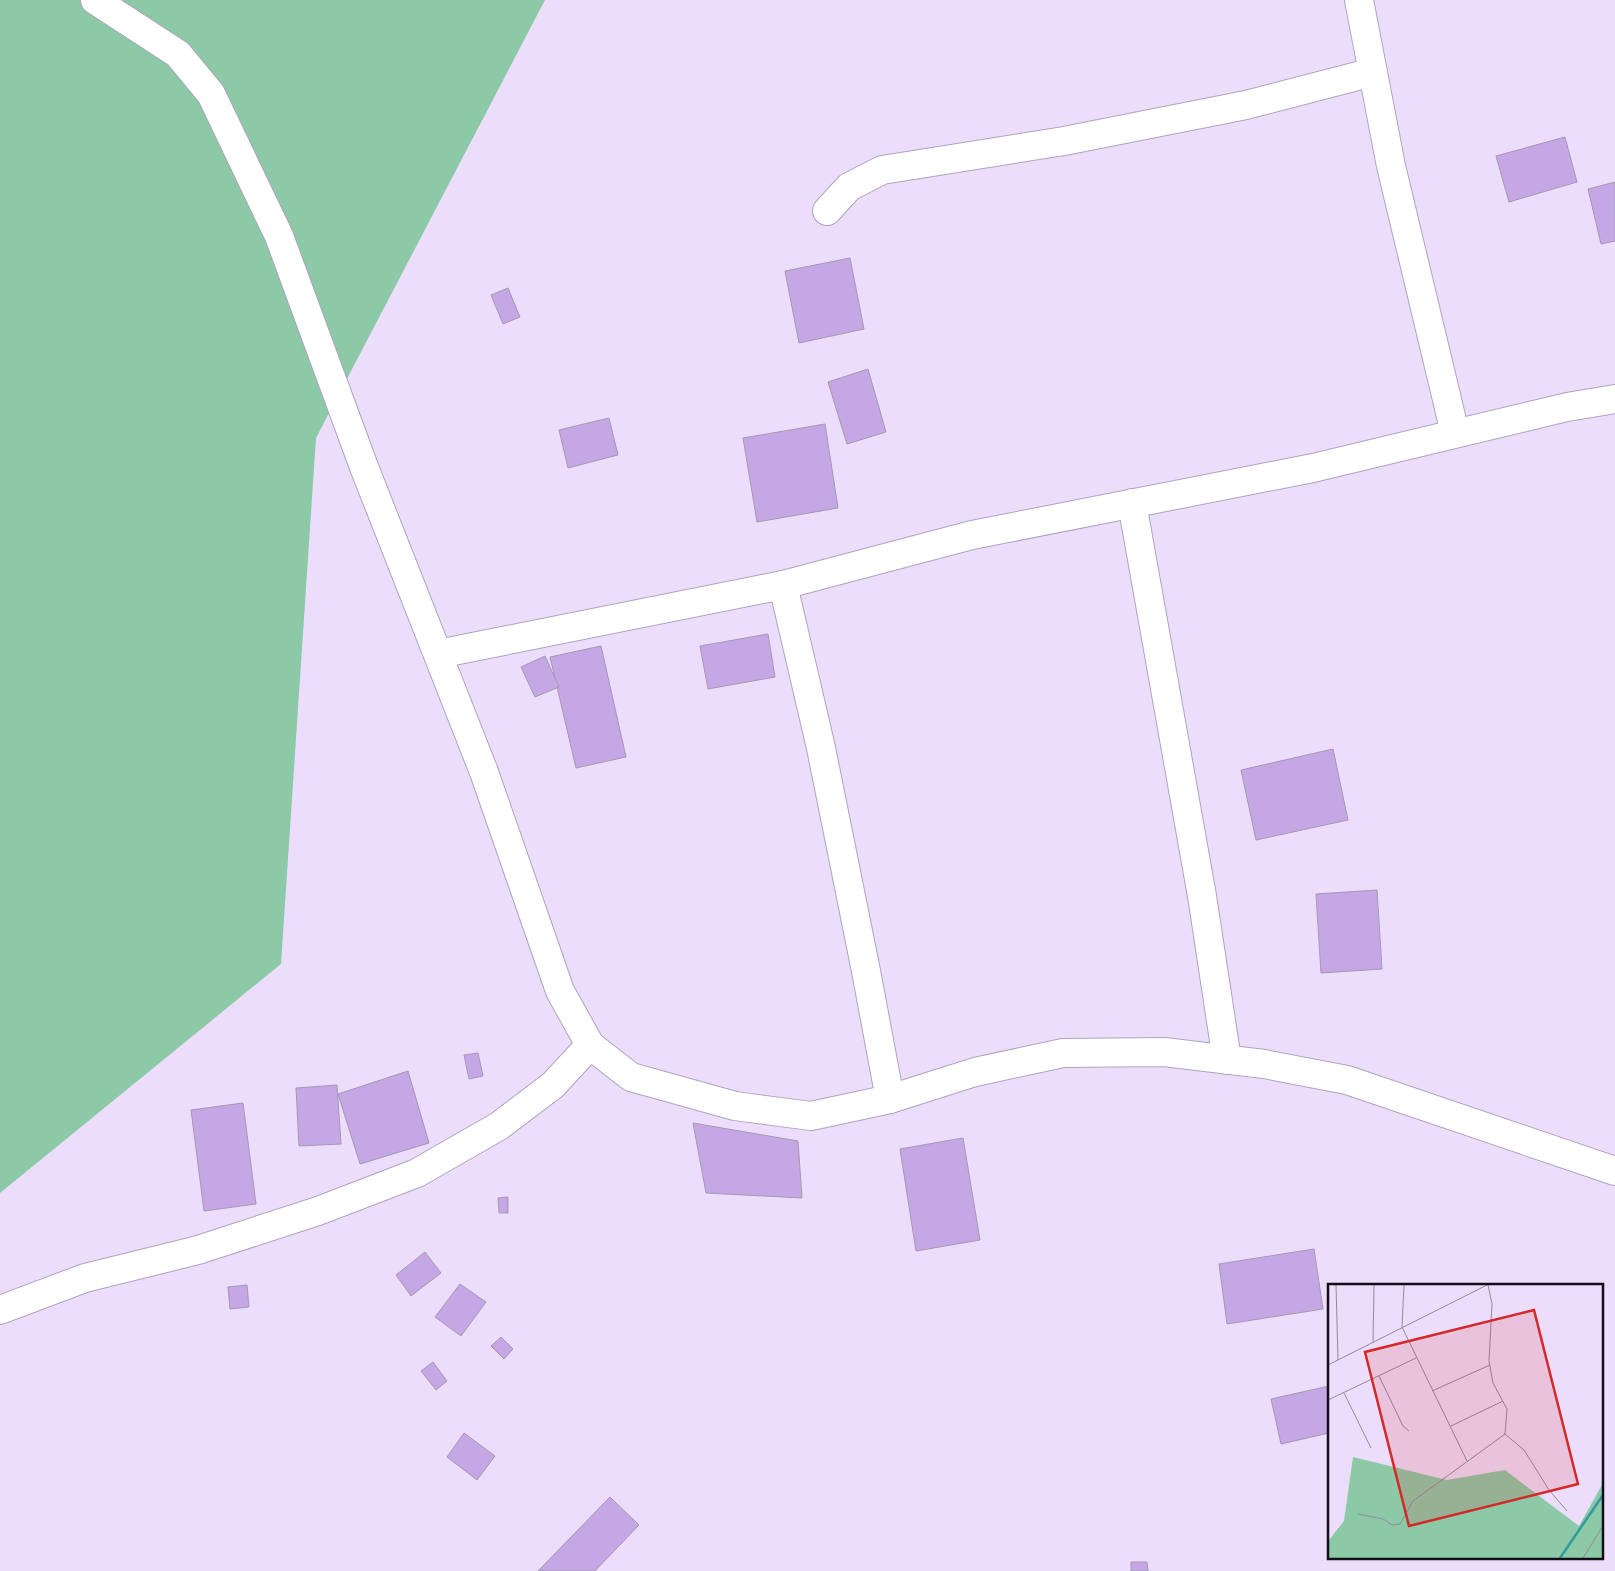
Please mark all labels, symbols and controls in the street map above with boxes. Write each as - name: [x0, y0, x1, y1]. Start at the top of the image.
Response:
- inset map: [1328, 1284, 1602, 1558]

